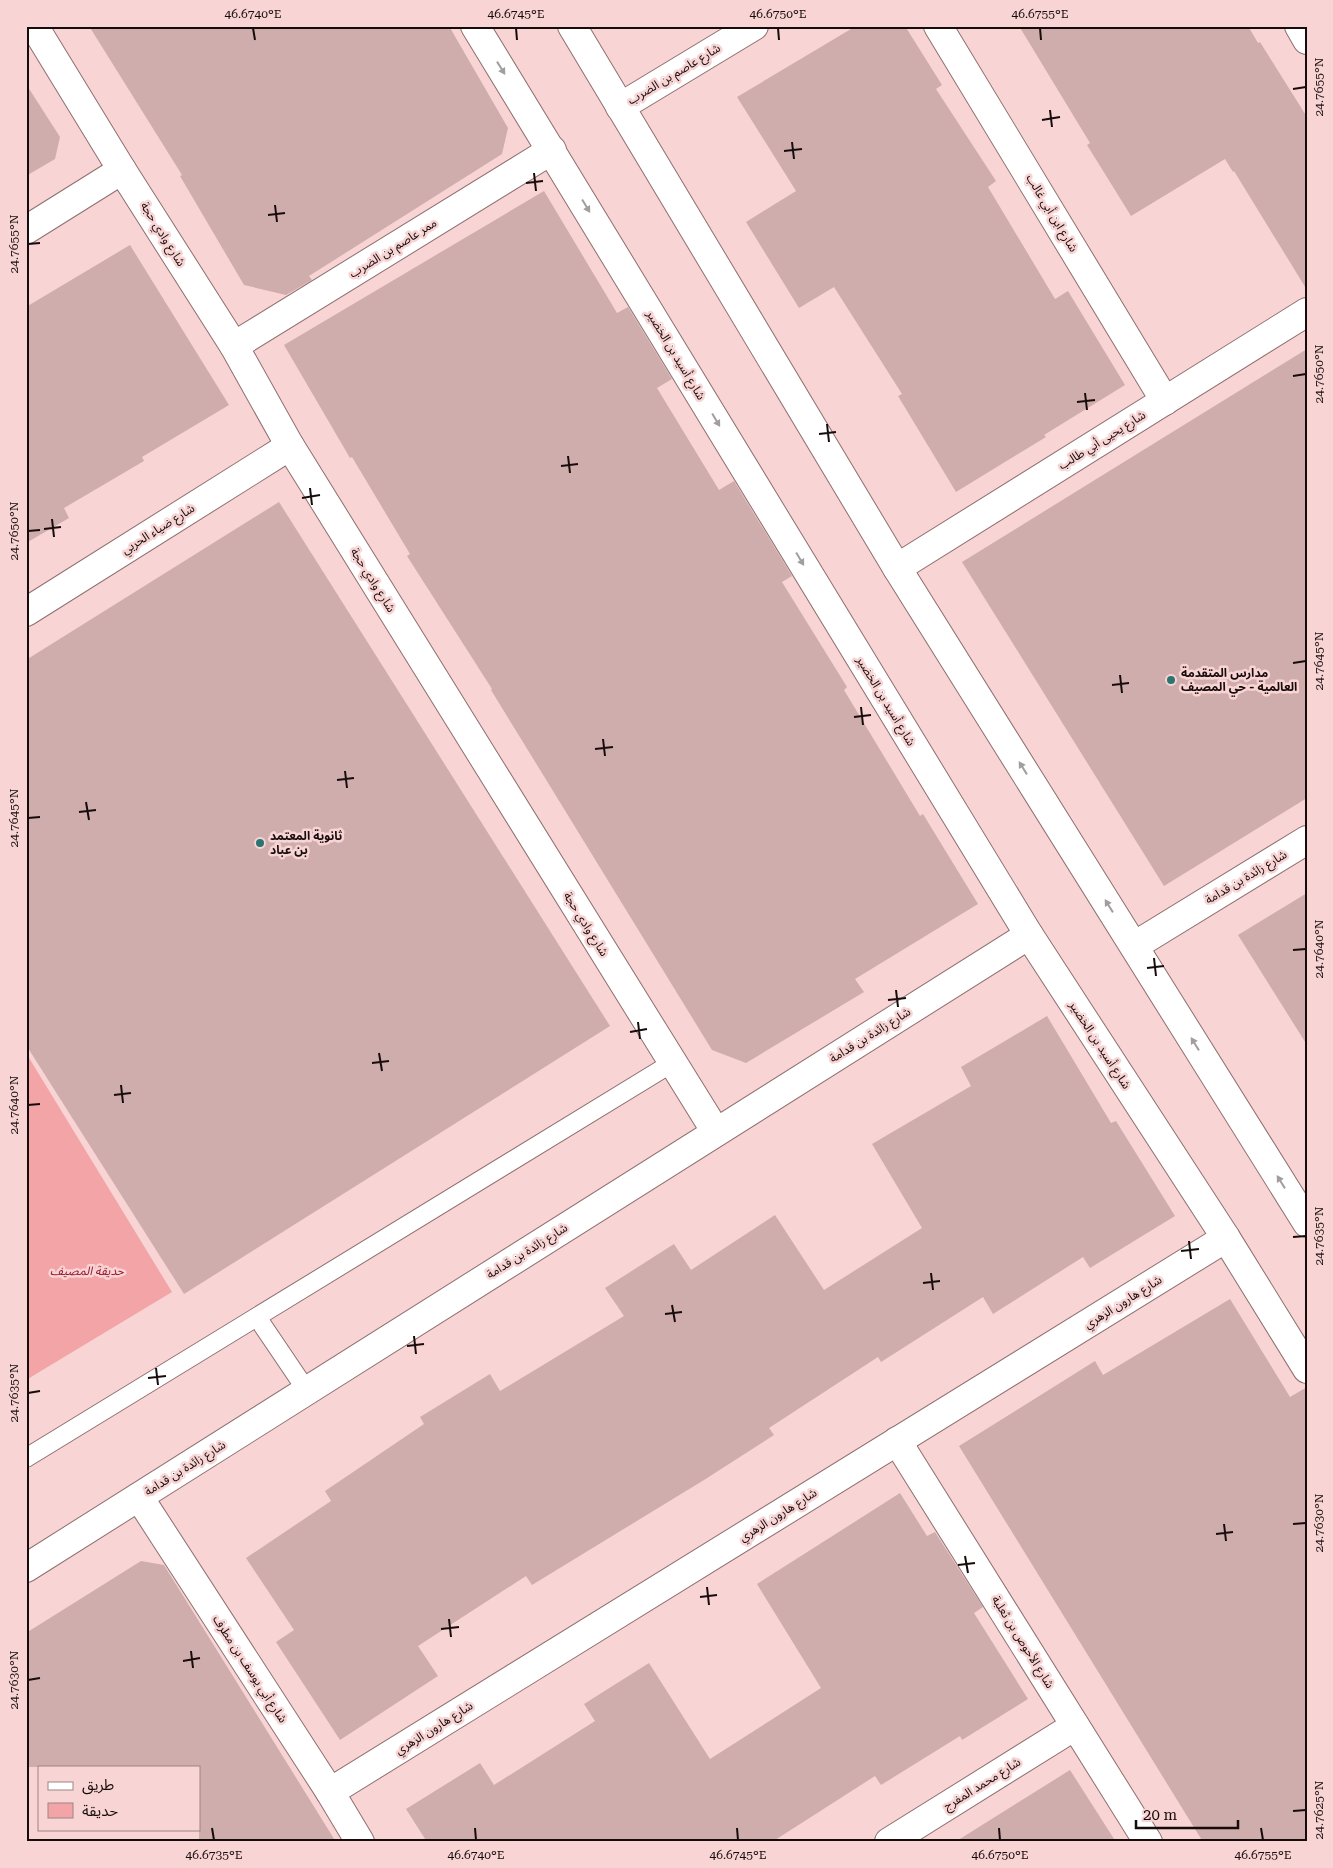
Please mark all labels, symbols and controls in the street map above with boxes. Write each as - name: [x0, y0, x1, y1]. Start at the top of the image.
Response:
- text: 46.6740°E: [225, 7, 281, 21]
- text: 46.6745°E: [488, 7, 544, 21]
- text: 46.6750°E: [750, 7, 806, 21]
- text: 46.6755°E: [1012, 7, 1068, 21]
- street label: شارع عاصم بن الضرب: [625, 41, 724, 109]
- text: 24.7655°N: [1312, 57, 1326, 116]
- one-way arrow: [496, 61, 505, 74]
- street label: شارع ابن أبي غالب: [1021, 171, 1081, 256]
- street label: شارع وادي حجة: [135, 199, 188, 270]
- one-way arrow: [581, 200, 591, 213]
- text: 24.7655°N: [7, 214, 21, 273]
- street label: ممر عاصم بن الضرب: [347, 216, 440, 282]
- street label: شارع أسيد بن الخضير: [642, 307, 709, 403]
- text: 24.7650°N: [1312, 344, 1326, 403]
- street label: شارع يحيى أبي طالب: [1056, 407, 1149, 475]
- one-way arrow: [711, 413, 720, 426]
- text: 24.7650°N: [7, 501, 21, 560]
- street label: شارع ضياء الحربي: [119, 501, 198, 559]
- street label: شارع وادي حجة: [345, 545, 398, 616]
- one-way arrow: [795, 552, 805, 565]
- text: 24.7645°N: [1312, 631, 1326, 690]
- street label: شارع أسيد بن الخضير: [852, 653, 919, 749]
- place label: مدارس المتقدمة العالمية - حي المصيف: [1181, 666, 1297, 697]
- marker: مدارس المتقدمة العالمية - حي المصيف: [1165, 674, 1177, 686]
- one-way arrow: [1018, 762, 1027, 775]
- text: 24.7645°N: [7, 788, 21, 847]
- place label: ثانوية المعتمد بن عباد: [270, 829, 343, 857]
- marker: ثانوية المعتمد بن عباد: [254, 837, 266, 849]
- street label: شارع زائدة بن قدامة: [1203, 847, 1290, 909]
- street label: شارع وادي حجة: [558, 889, 611, 960]
- one-way arrow: [1104, 899, 1114, 913]
- text: 24.7640°N: [1312, 919, 1326, 978]
- street label: شارع أسيد بن الخضير: [1064, 997, 1134, 1093]
- street label: شارع زائدة بن قدامة: [827, 1005, 914, 1067]
- one-way arrow: [1190, 1037, 1200, 1050]
- text: 24.7640°N: [7, 1075, 21, 1134]
- one-way arrow: [1276, 1175, 1286, 1188]
- text: 24.7635°N: [1312, 1206, 1326, 1265]
- street label: شارع زائدة بن قدامة: [484, 1221, 571, 1283]
- park label: حديقة المصيف: [50, 1264, 125, 1278]
- street label: شارع هارون الزهري: [1082, 1273, 1166, 1334]
- text: 24.7635°N: [7, 1363, 21, 1422]
- street label: شارع زائدة بن قدامة: [142, 1438, 229, 1500]
- street label: شارع هارون الزهري: [737, 1486, 821, 1547]
- text: 24.7630°N: [1312, 1493, 1326, 1552]
- street label: شارع الأحوص بن ثعلبة: [987, 1593, 1057, 1692]
- street label: شارع أبي يوسف بن مطرف: [208, 1612, 290, 1727]
- text: 24.7630°N: [7, 1650, 21, 1709]
- street label: شارع هارون الزهري: [393, 1699, 477, 1760]
- street label: شارع محمد المفرج: [941, 1755, 1024, 1815]
- legend: [38, 1766, 200, 1830]
- text: طريق: [82, 1776, 114, 1795]
- text: 24.7625°N: [1312, 1780, 1326, 1839]
- scale bar: [1136, 1798, 1238, 1830]
- text: حديقة: [82, 1802, 118, 1820]
- text: 20 m: [1143, 1806, 1178, 1824]
- text: 46.6735°E: [186, 1848, 242, 1862]
- text: 46.6740°E: [448, 1848, 504, 1862]
- text: 46.6745°E: [710, 1848, 766, 1862]
- text: 46.6750°E: [972, 1848, 1028, 1862]
- text: 46.6755°E: [1235, 1848, 1291, 1862]

